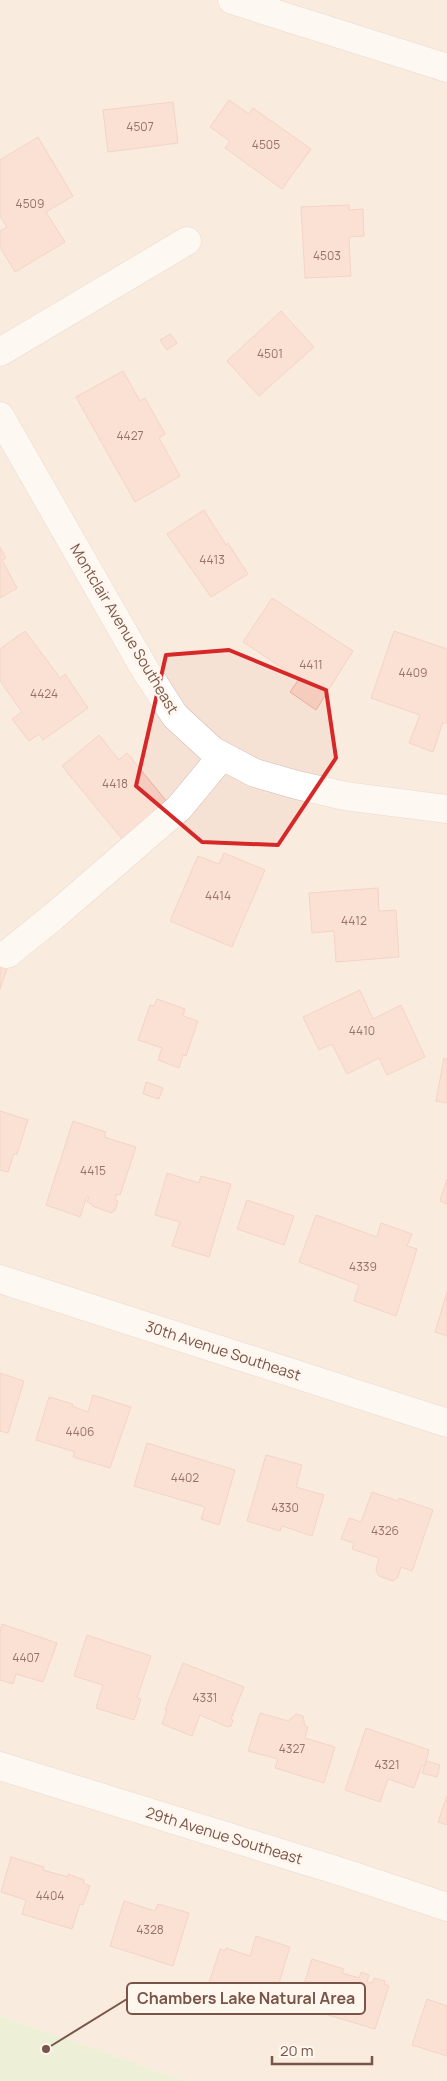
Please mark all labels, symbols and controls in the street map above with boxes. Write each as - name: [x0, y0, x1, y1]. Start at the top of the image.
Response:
- house number: 4507: [126, 118, 154, 135]
- house number: 4505: [252, 136, 280, 153]
- house number: 4509: [16, 195, 44, 212]
- house number: 4503: [313, 247, 341, 264]
- house number: 4501: [257, 345, 283, 362]
- house number: 4427: [116, 427, 144, 444]
- street label: Montclair Avenue Southeast: [65, 540, 184, 718]
- house number: 4413: [199, 551, 225, 568]
- house number: 4411: [299, 656, 323, 673]
- house number: 4409: [398, 664, 428, 681]
- house number: 4424: [30, 685, 58, 702]
- house number: 4418: [102, 775, 128, 792]
- house number: 4414: [205, 887, 231, 904]
- house number: 4412: [341, 912, 367, 929]
- house number: 4410: [349, 1022, 375, 1039]
- house number: 4415: [80, 1162, 106, 1179]
- house number: 4339: [349, 1258, 377, 1275]
- street label: 30th Avenue Southeast: [143, 1315, 304, 1386]
- house number: 4406: [65, 1423, 95, 1440]
- house number: 4402: [171, 1469, 199, 1486]
- house number: 4330: [271, 1499, 299, 1516]
- house number: 4326: [371, 1522, 399, 1539]
- house number: 4407: [12, 1649, 40, 1666]
- house number: 4331: [192, 1689, 218, 1706]
- house number: 4327: [279, 1740, 305, 1757]
- house number: 4321: [374, 1756, 400, 1773]
- street label: 29th Avenue Southeast: [143, 1802, 305, 1869]
- house number: 4404: [36, 1887, 64, 1904]
- house number: 4328: [136, 1921, 164, 1938]
- callout: Chambers Lake Natural Area: [127, 1983, 365, 2014]
- text: Chambers Lake Natural Area: [137, 1987, 355, 2009]
- scale bar: [272, 2034, 372, 2066]
- text: 20 m: [280, 2040, 313, 2061]

